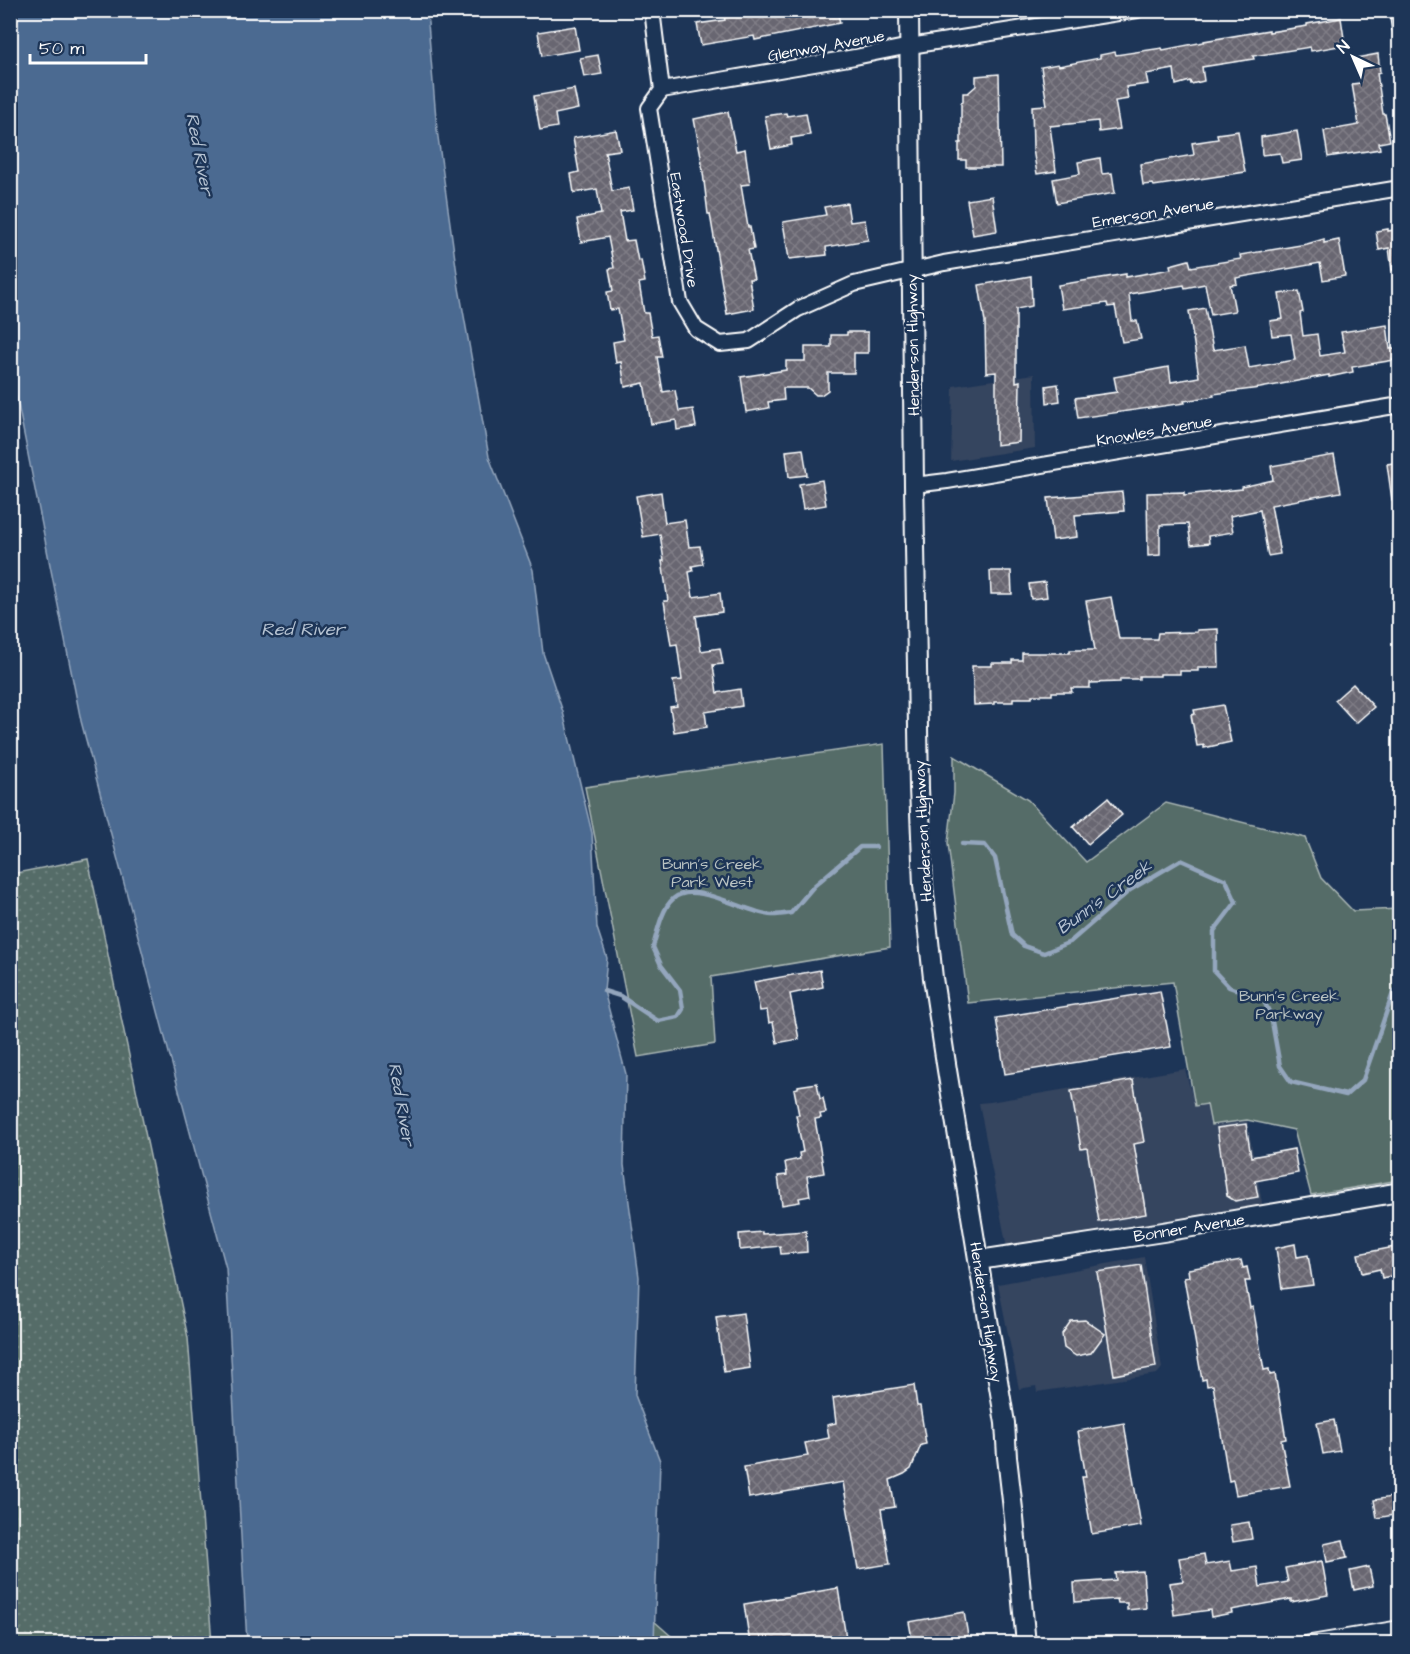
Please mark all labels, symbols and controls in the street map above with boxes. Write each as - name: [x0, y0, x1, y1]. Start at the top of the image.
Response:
- street label: Glenway Avenue: [766, 25, 887, 68]
- scale bar: [30, 27, 146, 65]
- north arrow: [1323, 27, 1383, 87]
- text: 50 m: [39, 36, 84, 61]
- text: N: [1332, 36, 1355, 58]
- water label: Red River: [179, 111, 220, 200]
- street label: Eastwood Drive: [664, 171, 704, 290]
- street label: Emerson Avenue: [1091, 192, 1216, 233]
- street label: Henderson Highway: [901, 274, 926, 416]
- street label: Knowles Avenue: [1095, 410, 1214, 452]
- water label: Red River: [261, 617, 347, 642]
- street label: Henderson Highway: [908, 759, 939, 902]
- park label: Bunn's Creek Park West: [662, 853, 762, 893]
- water label: Bunn's Creek: [1052, 854, 1158, 941]
- park label: Bunn's Creek Parkway: [1239, 985, 1339, 1026]
- water label: Red River: [382, 1061, 421, 1149]
- street label: Bonner Avenue: [1132, 1208, 1247, 1248]
- street label: Henderson Highway: [963, 1241, 1008, 1384]

